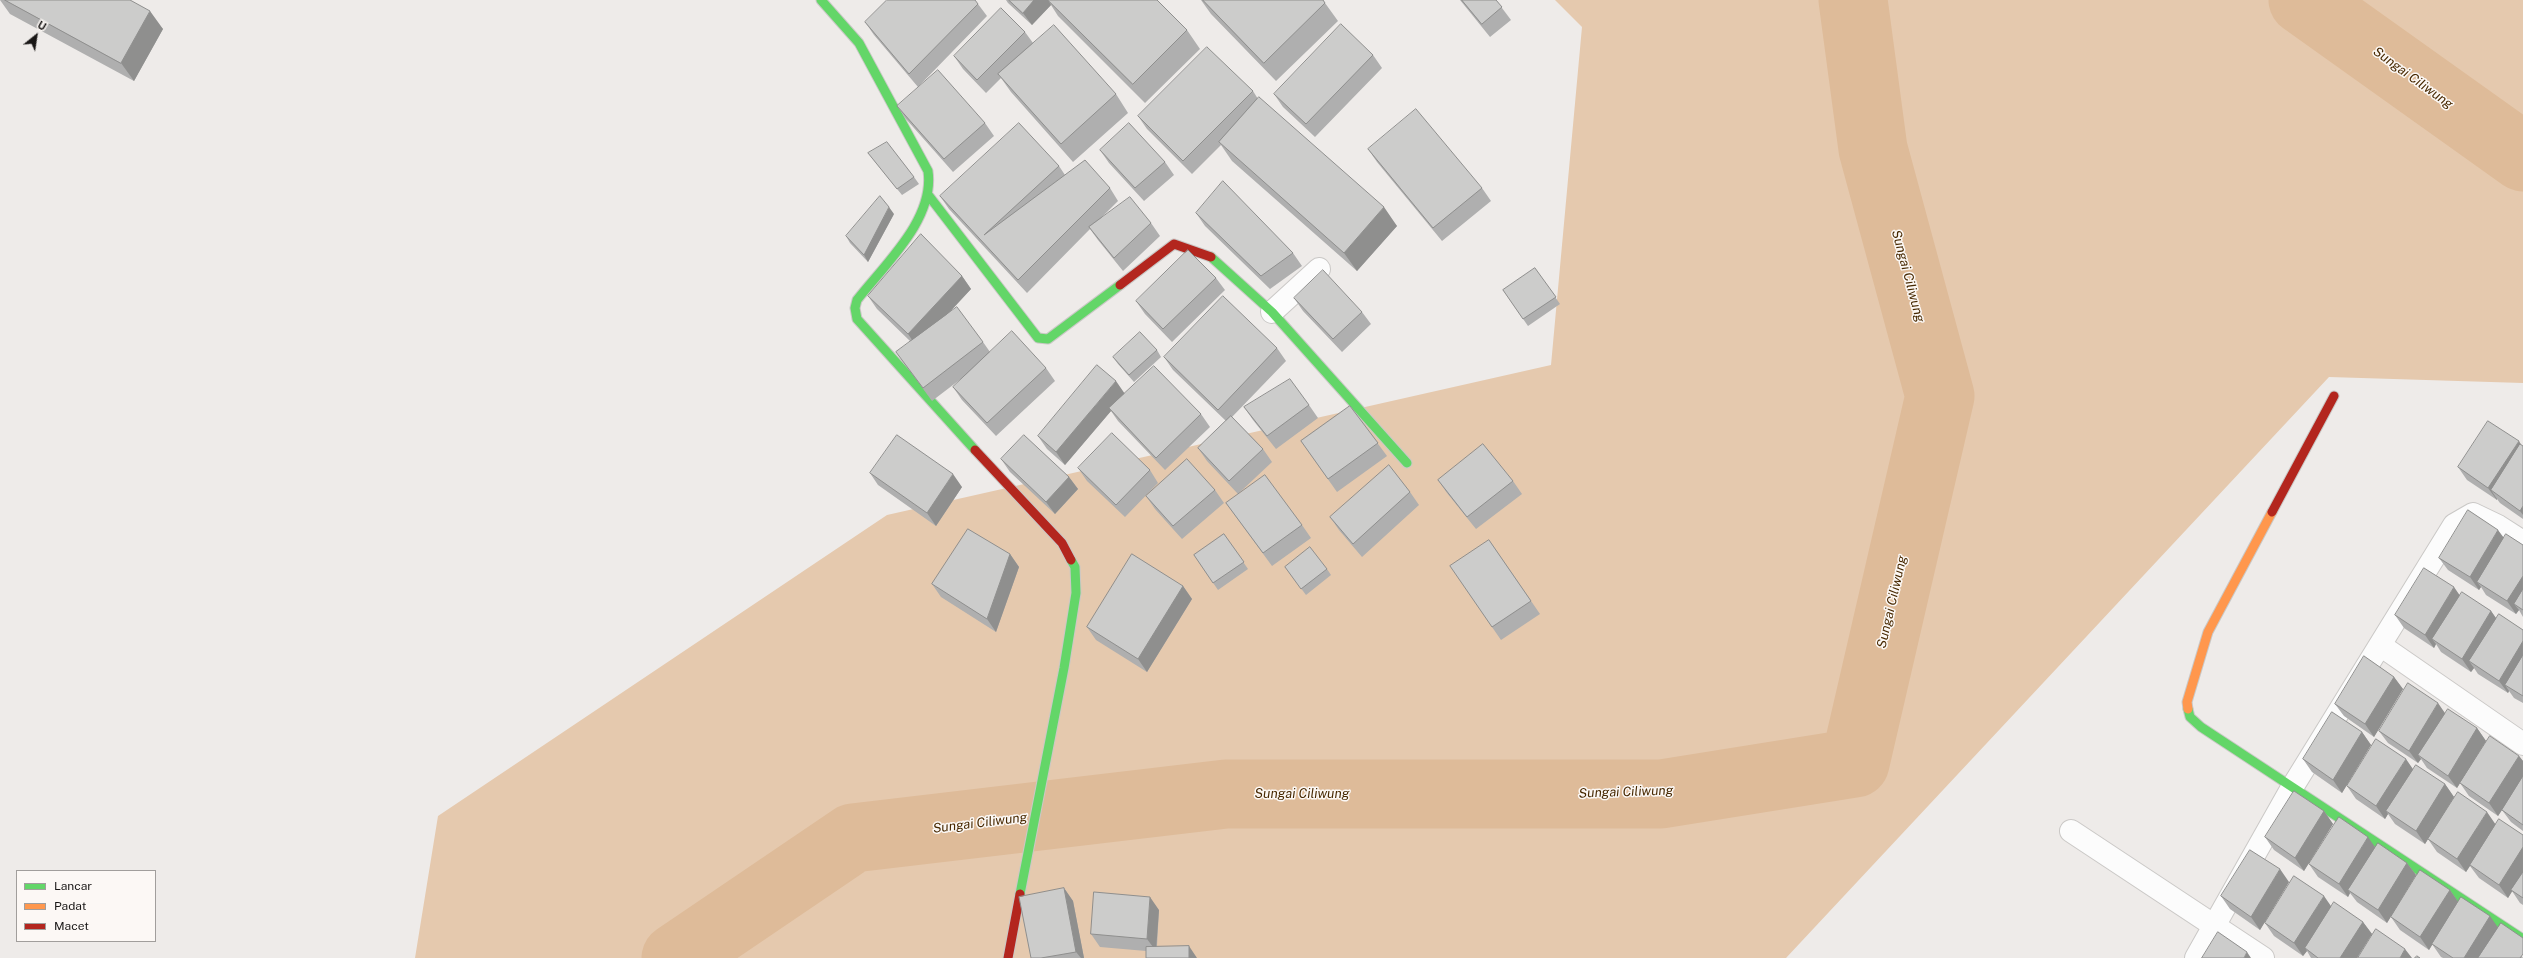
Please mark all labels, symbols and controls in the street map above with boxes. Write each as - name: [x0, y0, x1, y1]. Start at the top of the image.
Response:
- north arrow: [16, 16, 56, 56]
- text: U: [36, 18, 48, 33]
- water label: Sungai Ciliwung: [2370, 44, 2456, 112]
- water label: Sungai Ciliwung: [1888, 228, 1928, 324]
- water label: Sungai Ciliwung: [1874, 554, 1910, 650]
- water label: Sungai Ciliwung: [1578, 783, 1674, 801]
- water label: Sungai Ciliwung: [1255, 786, 1349, 802]
- water label: Sungai Ciliwung: [932, 809, 1028, 837]
- legend: [16, 870, 156, 942]
- text: Lancar: [54, 879, 92, 893]
- text: Padat: [54, 899, 86, 913]
- text: Macet: [54, 919, 89, 933]

